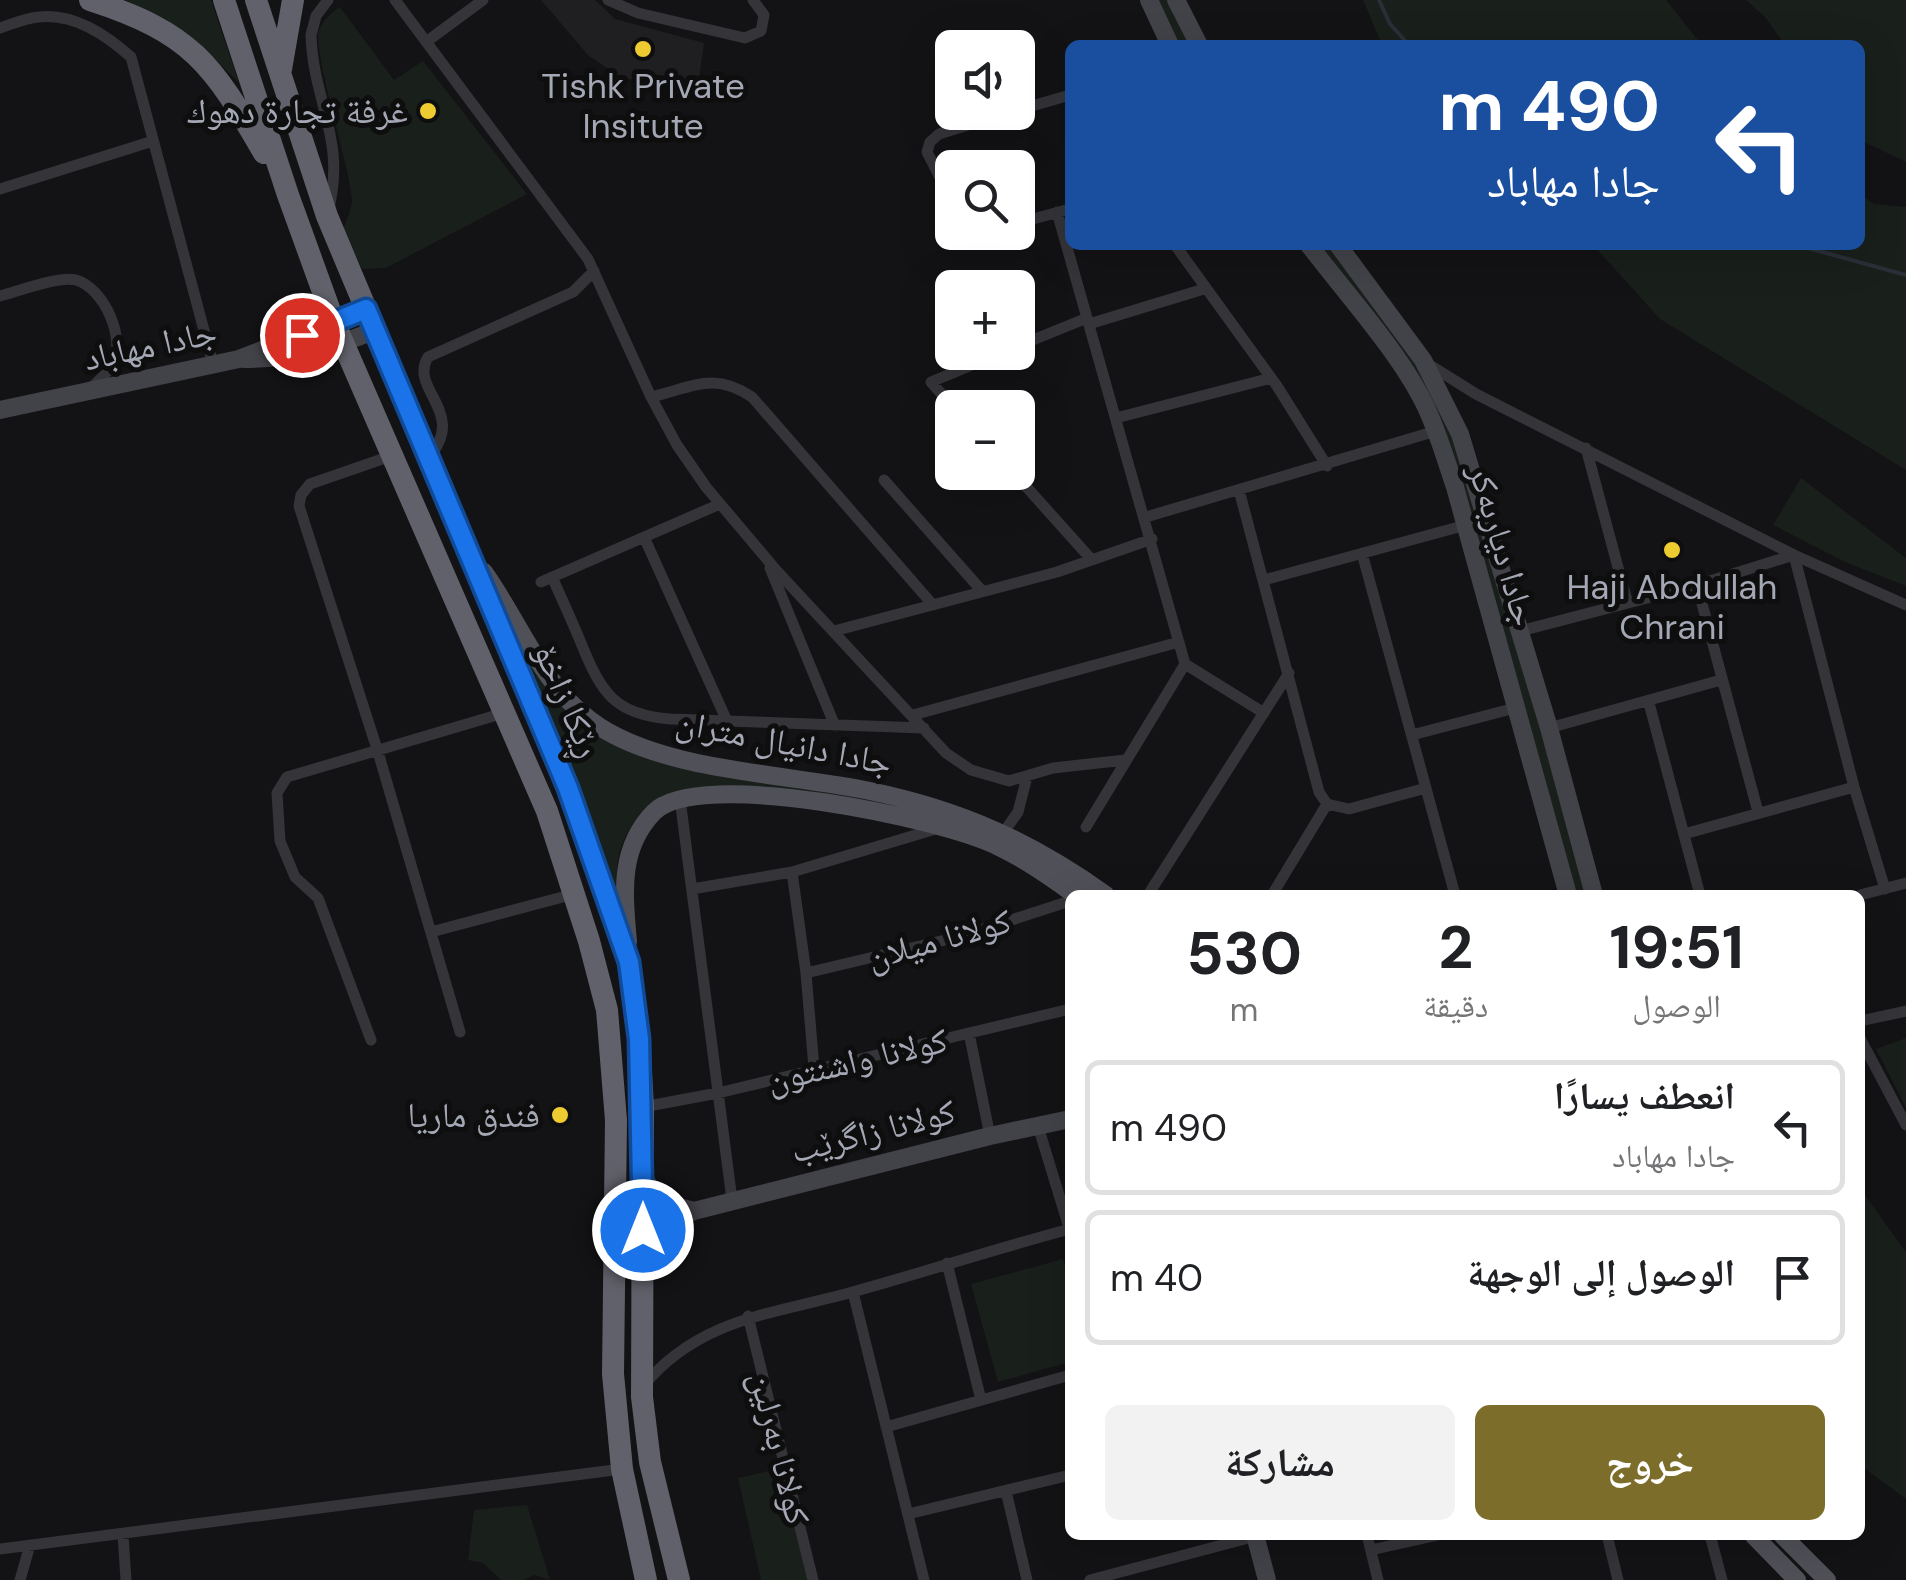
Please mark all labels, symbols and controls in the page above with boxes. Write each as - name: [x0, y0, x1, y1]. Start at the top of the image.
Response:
- map controls: [935, 30, 1035, 490]
- button: sound: [935, 30, 1035, 130]
- marker: Tishk Private Insitute: [632, 38, 654, 60]
- text: 490 m: [1438, 61, 1660, 152]
- place label: Tishk Private Insitute: [541, 63, 745, 149]
- icon: left: [1695, 80, 1825, 210]
- place label: غرفة تجارة دهوك: [187, 88, 408, 134]
- marker: غرفة تجارة دهوك: [417, 100, 439, 122]
- button: search: [935, 150, 1035, 250]
- text: جادا مهاباد: [1487, 152, 1660, 211]
- button: +: [935, 270, 1035, 370]
- pin: [260, 293, 345, 378]
- icon: arrive: [275, 308, 330, 363]
- street label: جادا مهاباد: [79, 309, 221, 381]
- button: −: [935, 390, 1035, 490]
- street label: جادا دیاربه‌كر: [1458, 458, 1548, 631]
- marker: Haji Abdullah Chrani: [1661, 539, 1683, 561]
- place label: Haji Abdullah Chrani: [1566, 564, 1778, 650]
- street label: ڕێکا زاخۆ: [519, 636, 613, 766]
- street label: جادا دانيال متران: [672, 699, 896, 785]
- street label: كولانا ميلان: [862, 898, 1016, 980]
- text: 2: [1438, 908, 1473, 987]
- text: 19:51: [1609, 908, 1744, 987]
- text: 530: [1186, 914, 1302, 993]
- text: دقيقة: [1423, 985, 1488, 1027]
- text: الوصول: [1632, 985, 1721, 1027]
- text: m: [1230, 989, 1258, 1031]
- street label: كولانا واشنتون: [762, 1017, 952, 1103]
- text: انعطف يسارًا: [1554, 1071, 1735, 1121]
- street label: كولانا زاگرێب: [786, 1088, 960, 1174]
- place label: فندق ماريا: [407, 1092, 540, 1138]
- icon: left: [1765, 1100, 1820, 1155]
- text: 490 m: [1110, 1103, 1227, 1153]
- marker: فندق ماريا: [549, 1104, 571, 1126]
- text: جادا مهاباد: [1612, 1135, 1735, 1177]
- position arrow: [591, 1178, 695, 1282]
- text: الوصول إلى الوجهة: [1467, 1248, 1735, 1298]
- icon: arrive: [1765, 1250, 1820, 1305]
- text: 40 m: [1110, 1253, 1203, 1303]
- street label: كولانا بەرلین: [739, 1367, 821, 1529]
- button: مشاركة: [1105, 1405, 1455, 1520]
- button: خروج: [1475, 1405, 1825, 1520]

